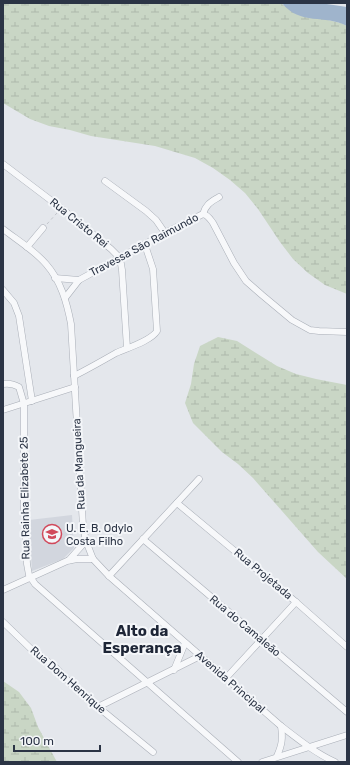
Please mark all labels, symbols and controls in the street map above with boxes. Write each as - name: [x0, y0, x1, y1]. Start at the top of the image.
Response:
- street label: Rua Cristo Rei: [47, 195, 111, 251]
- street label: Travessa São Raimundo: [87, 211, 201, 279]
- street label: Rua da Mangueira: [70, 418, 88, 510]
- street label: Rua Rainha Elizabete 25: [17, 436, 33, 560]
- place label: U. E. B. Odylo Costa Filho: [66, 522, 133, 548]
- school or university icon: U. E. B. Odylo Costa Filho: [41, 523, 63, 545]
- street label: Rua Projetada: [231, 546, 295, 602]
- street label: Rua do Camaleão: [207, 593, 283, 659]
- district label: Alto da Esperança: [102, 622, 182, 657]
- street label: Rua Dom Henrique: [28, 644, 108, 716]
- street label: Avenida Principal: [192, 648, 268, 716]
- scale bar: [14, 727, 100, 753]
- text: 100 m: [20, 734, 54, 748]

